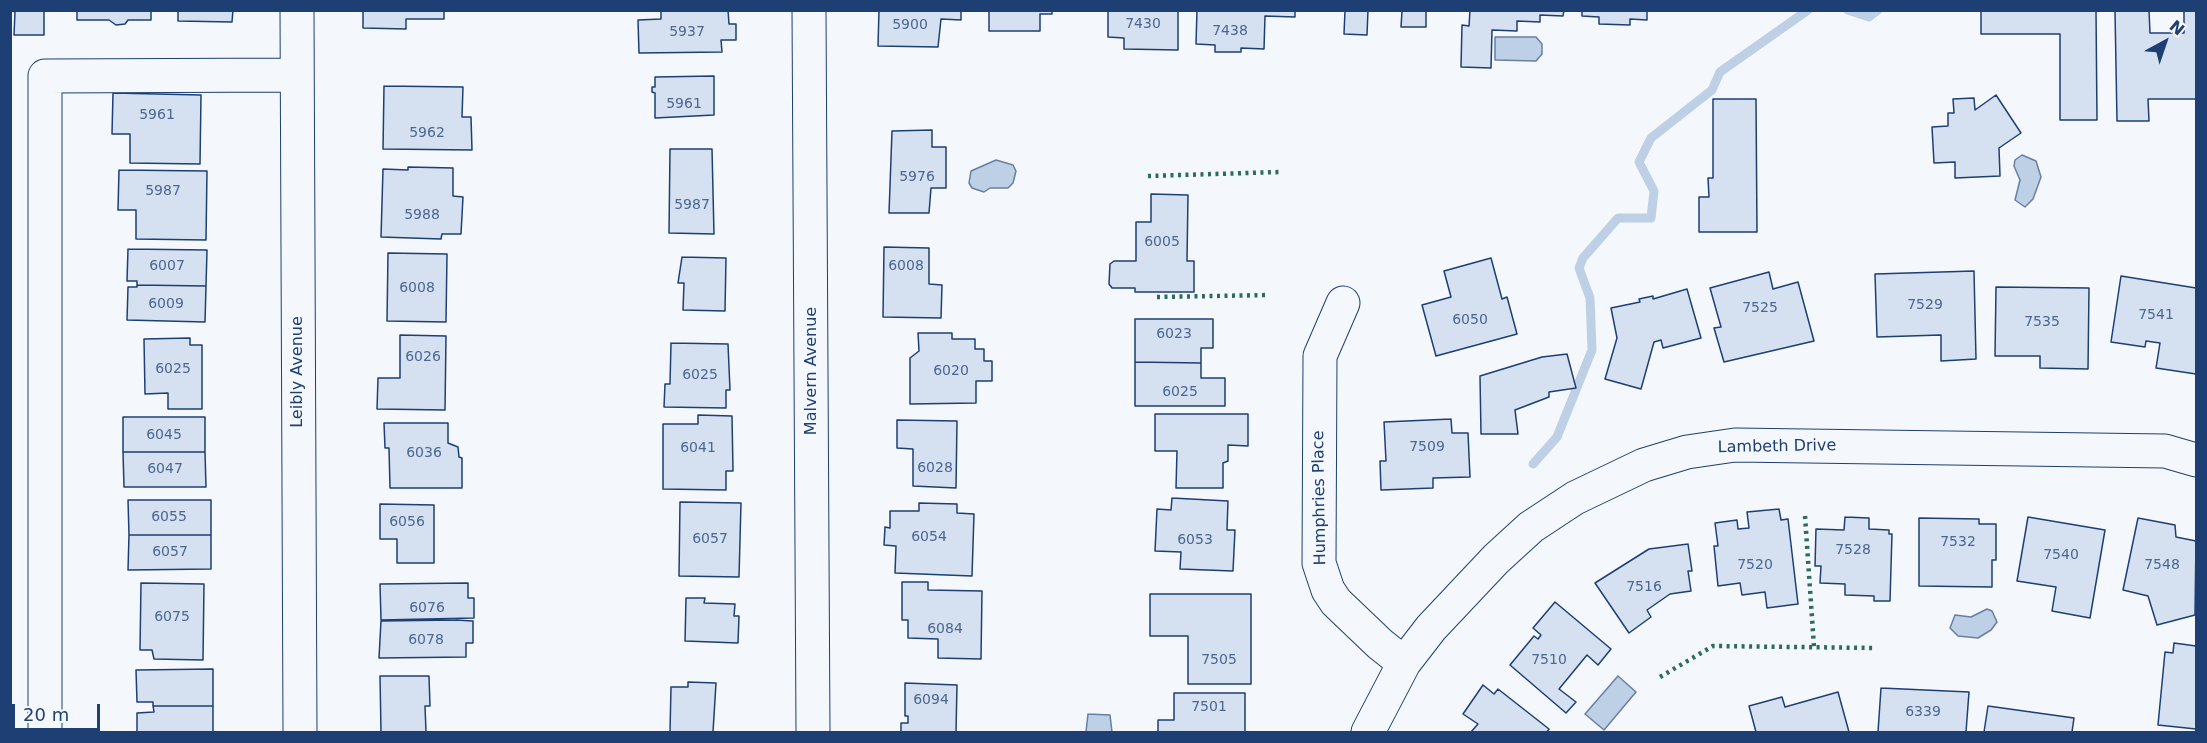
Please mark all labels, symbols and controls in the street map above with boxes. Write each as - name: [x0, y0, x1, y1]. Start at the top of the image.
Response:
- north arrow: [2135, 12, 2195, 72]
- house number: 7430: [1125, 16, 1161, 32]
- text: N: [2166, 16, 2188, 39]
- house number: 5900: [892, 17, 928, 33]
- house number: 7438: [1212, 23, 1248, 39]
- house number: 5937: [669, 24, 705, 40]
- house number: 5961: [666, 96, 702, 112]
- house number: 5961: [139, 107, 175, 123]
- house number: 5962: [409, 125, 445, 141]
- house number: 5976: [899, 169, 935, 185]
- house number: 5987: [145, 183, 181, 199]
- house number: 5987: [674, 197, 710, 213]
- house number: 5988: [404, 207, 440, 223]
- house number: 6005: [1144, 234, 1180, 250]
- house number: 6007: [149, 258, 185, 274]
- house number: 6008: [888, 258, 924, 274]
- house number: 6008: [399, 280, 435, 296]
- house number: 6009: [148, 296, 184, 312]
- house number: 7529: [1907, 297, 1943, 313]
- house number: 7525: [1742, 300, 1778, 316]
- street label: Malvern Avenue: [802, 307, 822, 435]
- house number: 7541: [2138, 307, 2174, 323]
- house number: 6050: [1452, 312, 1488, 328]
- house number: 7535: [2024, 314, 2060, 330]
- street label: Leibly Avenue: [288, 316, 308, 428]
- house number: 6023: [1156, 326, 1192, 342]
- house number: 6026: [405, 349, 441, 365]
- house number: 6025: [155, 361, 191, 377]
- house number: 6020: [933, 363, 969, 379]
- house number: 6025: [682, 367, 718, 383]
- house number: 6025: [1162, 384, 1198, 400]
- house number: 6045: [146, 427, 182, 443]
- street label: Humphries Place: [1309, 430, 1331, 566]
- street label: Lambeth Drive: [1718, 436, 1836, 458]
- house number: 7509: [1409, 439, 1445, 455]
- house number: 6041: [680, 440, 716, 456]
- house number: 6036: [406, 445, 442, 461]
- house number: 6028: [917, 460, 953, 476]
- house number: 6047: [147, 461, 183, 477]
- house number: 6055: [151, 509, 187, 525]
- house number: 6056: [389, 514, 425, 530]
- house number: 6054: [911, 529, 947, 545]
- house number: 6057: [692, 531, 728, 547]
- house number: 6053: [1177, 532, 1213, 548]
- house number: 7532: [1940, 534, 1976, 550]
- house number: 7528: [1835, 542, 1871, 558]
- house number: 6057: [152, 544, 188, 560]
- house number: 7540: [2043, 547, 2079, 563]
- house number: 7520: [1737, 557, 1773, 573]
- house number: 7548: [2144, 557, 2180, 573]
- house number: 7516: [1626, 579, 1662, 595]
- house number: 6076: [409, 600, 445, 616]
- house number: 6075: [154, 609, 190, 625]
- house number: 6084: [927, 621, 963, 637]
- house number: 6078: [408, 632, 444, 648]
- house number: 7505: [1201, 652, 1237, 668]
- house number: 7510: [1531, 652, 1567, 668]
- scale bar: [15, 692, 104, 730]
- house number: 6094: [913, 692, 949, 708]
- house number: 7501: [1191, 699, 1227, 715]
- text: 20 m: [23, 704, 69, 725]
- house number: 6339: [1905, 704, 1941, 720]

